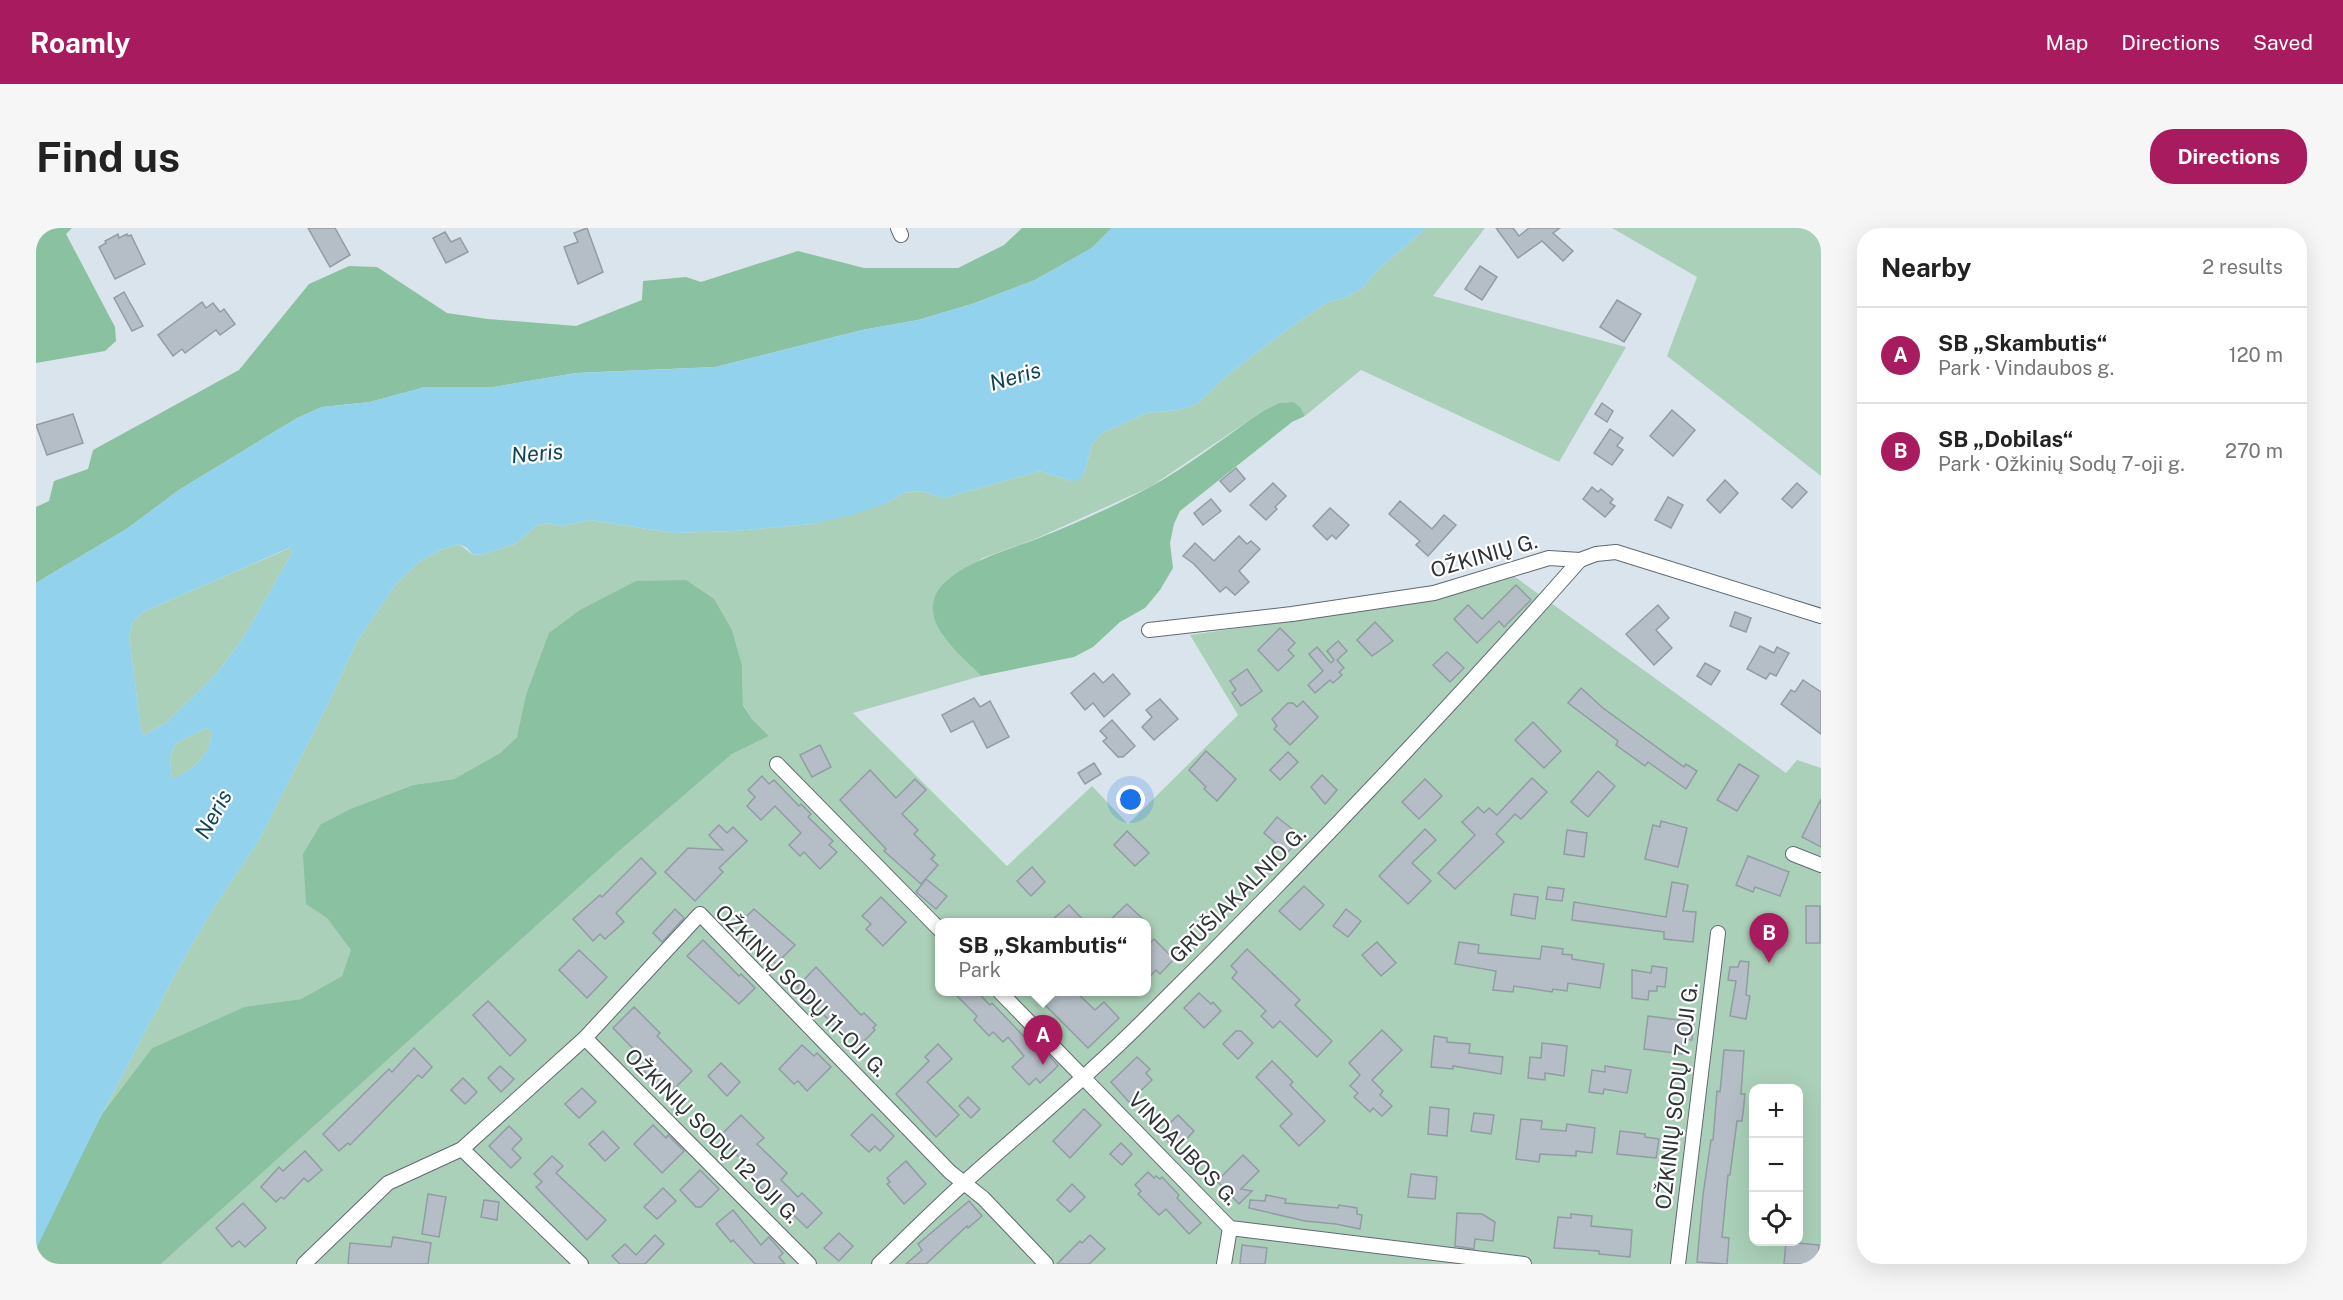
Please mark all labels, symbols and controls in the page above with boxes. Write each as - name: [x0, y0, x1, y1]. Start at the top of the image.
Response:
- text: Roamly: [30, 26, 130, 59]
- text: Map: [2046, 30, 2088, 55]
- text: Directions: [2121, 30, 2220, 55]
- text: Saved: [2253, 30, 2313, 55]
- button: Directions: [2150, 129, 2307, 184]
- text: Find us: [36, 132, 180, 181]
- text: Nearby: [1881, 252, 1971, 283]
- text: 2 results: [2202, 255, 2283, 279]
- text: SB „Skambutis“: [1938, 330, 2108, 356]
- text: A: [1893, 343, 1908, 367]
- text: 120 m: [2229, 343, 2283, 367]
- water label: Neris: [986, 356, 1044, 396]
- text: Park · Vindaubos g.: [1938, 356, 2114, 380]
- text: SB „Dobilas“: [1938, 426, 2074, 452]
- water label: Neris: [510, 438, 564, 468]
- text: B: [1894, 439, 1907, 463]
- text: 270 m: [2225, 439, 2283, 463]
- text: Park · Ožkinių Sodų 7-oji g.: [1938, 452, 2185, 476]
- street label: OŽKINIŲ G.: [1427, 528, 1540, 583]
- water label: Neris: [189, 785, 237, 843]
- your location: [1116, 785, 1145, 814]
- street label: GRŪŠIAKALNIO G.: [1164, 821, 1311, 968]
- street label: OŽKINIŲ SODŲ 11-OJI G.: [710, 899, 893, 1082]
- pin: B: [1750, 914, 1788, 963]
- popup: [935, 918, 1151, 996]
- text: SB „Skambutis“: [958, 932, 1128, 958]
- text: Park: [958, 958, 1001, 982]
- street label: OŽKINIŲ SODŲ 7-OJI G.: [1650, 981, 1703, 1211]
- pin: A: [1024, 1016, 1062, 1065]
- street label: OŽKINIŲ SODŲ 12-OJI G.: [620, 1043, 805, 1228]
- map controls: [1749, 1084, 1803, 1246]
- button: +: [1749, 1084, 1803, 1138]
- street label: VINDAUBOS G.: [1123, 1087, 1244, 1210]
- button: −: [1749, 1138, 1803, 1192]
- button: locate: [1749, 1192, 1803, 1246]

